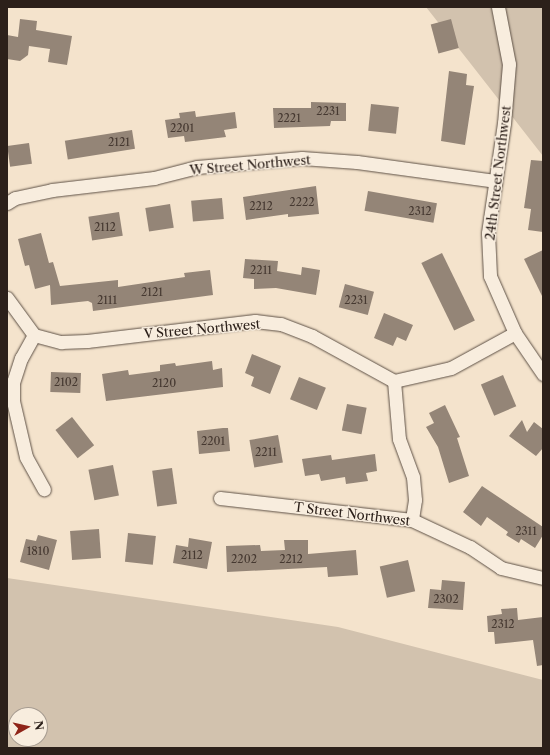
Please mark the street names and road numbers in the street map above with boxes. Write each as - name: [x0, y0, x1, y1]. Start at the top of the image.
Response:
- street label: 24th Street Northwest: [482, 105, 514, 241]
- street label: W Street Northwest: [188, 152, 312, 178]
- street label: V Street Northwest: [143, 316, 261, 342]
- street label: T Street Northwest: [293, 499, 411, 529]

